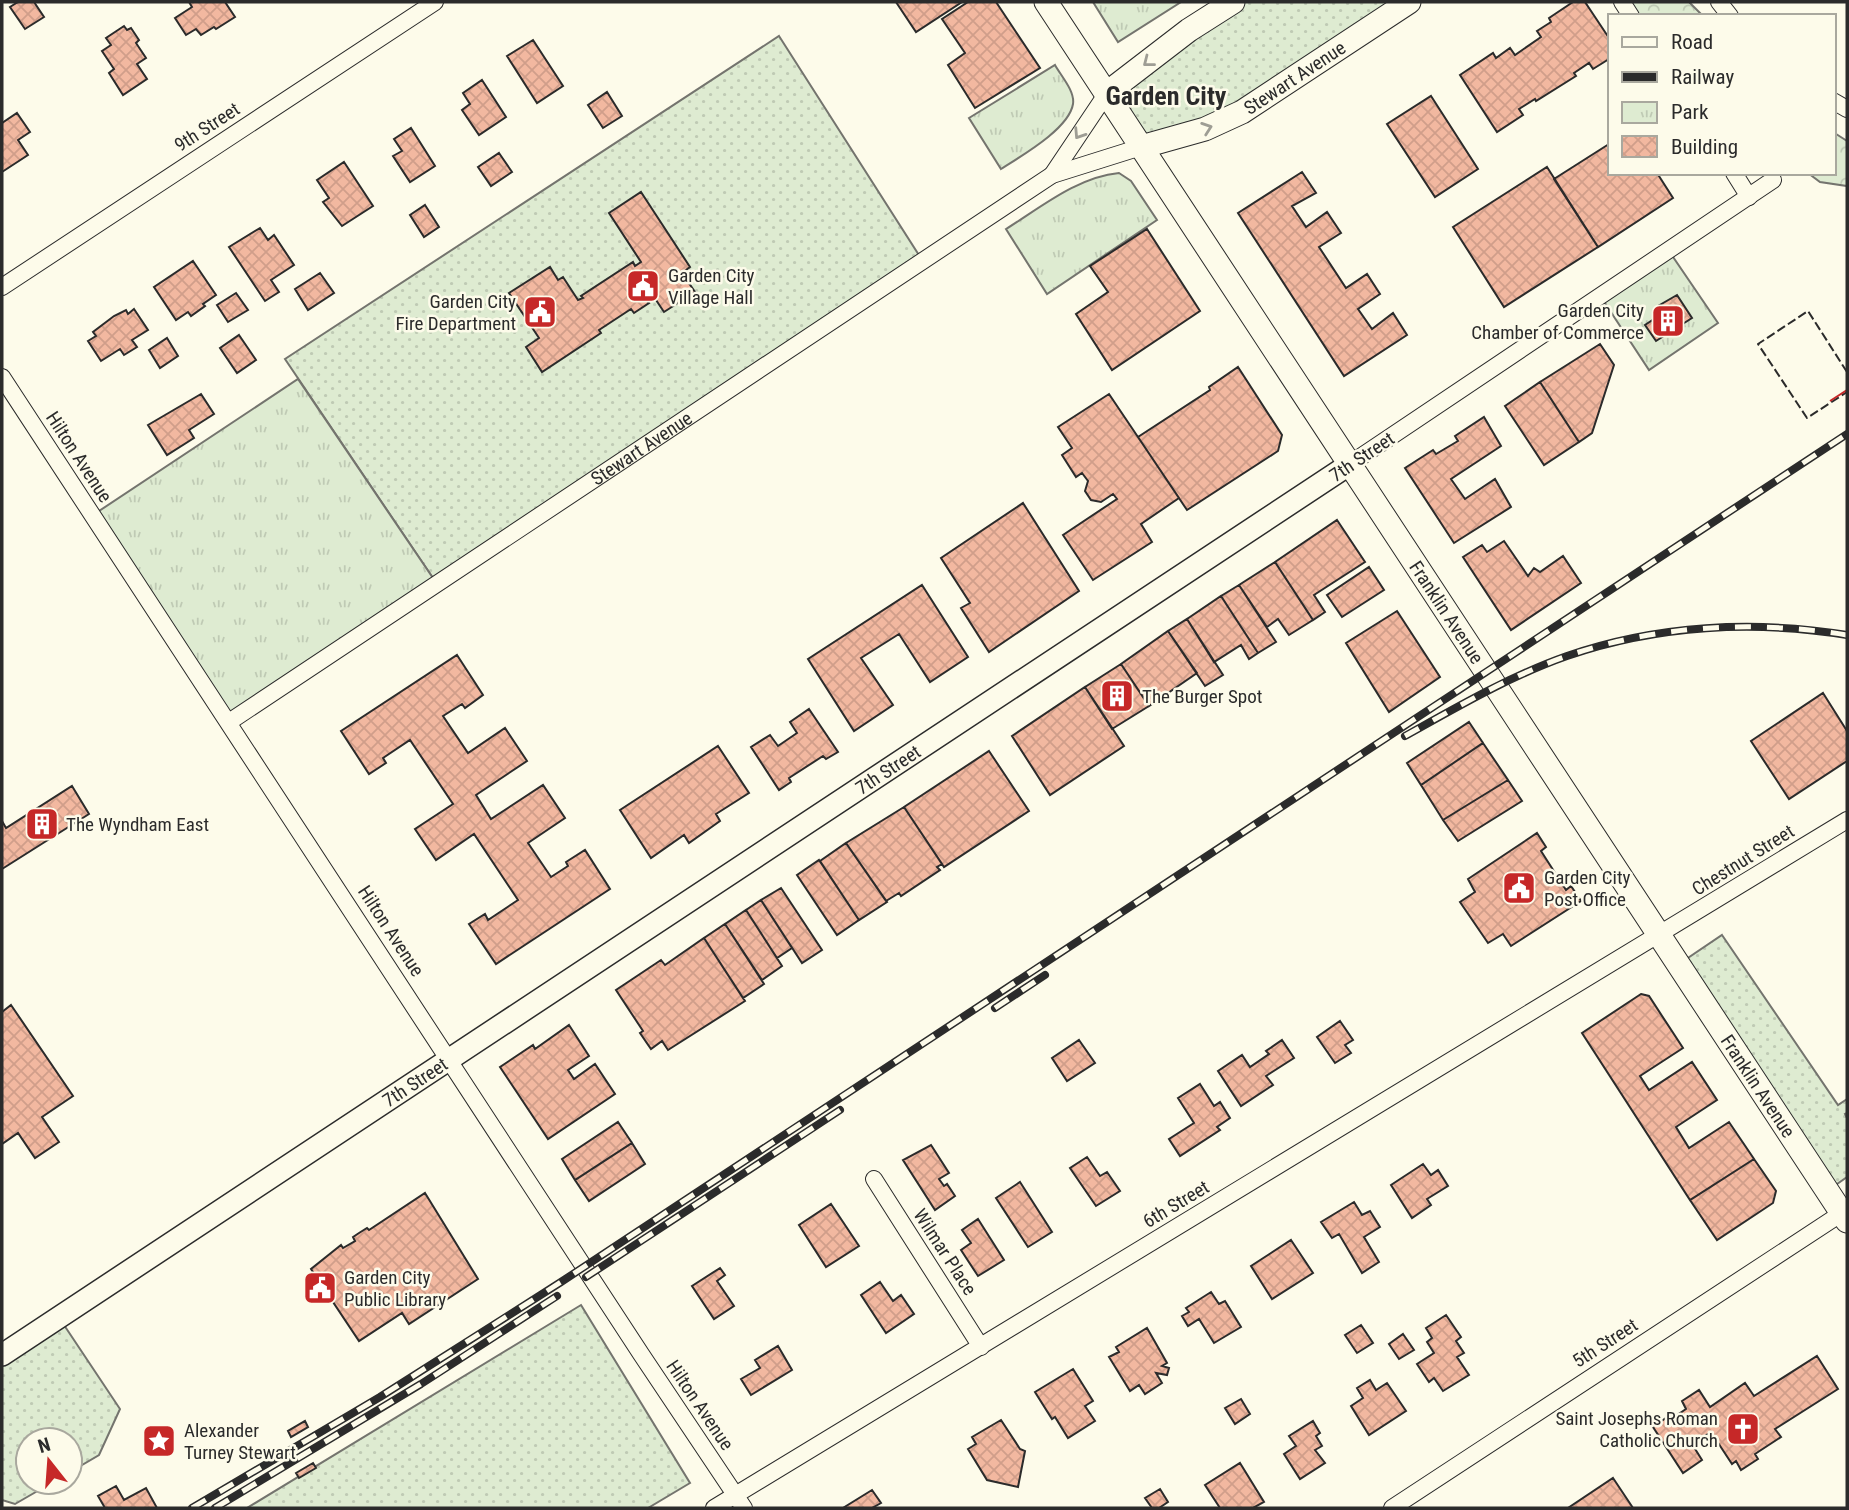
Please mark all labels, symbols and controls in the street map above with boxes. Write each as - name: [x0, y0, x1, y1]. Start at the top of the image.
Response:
- legend: [1608, 14, 1835, 175]
- text: Road: [1671, 30, 1713, 54]
- street label: Stewart Avenue: [1239, 36, 1350, 119]
- one-way arrow: [1143, 54, 1155, 66]
- text: Railway: [1671, 65, 1734, 89]
- district label: Garden City: [1106, 81, 1227, 111]
- street label: 9th Street: [170, 97, 244, 157]
- text: Park: [1671, 100, 1709, 124]
- one-way arrow: [1200, 122, 1212, 136]
- one-way arrow: [1075, 126, 1087, 139]
- text: Building: [1671, 135, 1738, 159]
- place label: Garden City Village Hall: [668, 264, 755, 309]
- public building icon: Garden City Village Hall: [624, 267, 662, 305]
- place label: Garden City Fire Department: [395, 290, 516, 335]
- public building icon: Garden City Fire Department: [521, 293, 559, 331]
- place label: Garden City Chamber of Commerce: [1471, 299, 1644, 344]
- building icon: Garden City Chamber of Commerce: [1649, 302, 1687, 340]
- street label: Stewart Avenue: [586, 406, 696, 490]
- street label: Hilton Avenue: [41, 407, 117, 507]
- street label: 7th Street: [1325, 427, 1399, 487]
- street label: Franklin Avenue: [1405, 556, 1489, 668]
- building icon: The Burger Spot: [1098, 677, 1136, 715]
- place label: The Burger Spot: [1142, 685, 1262, 708]
- street label: 7th Street: [851, 740, 925, 799]
- building icon: The Wyndham East: [23, 805, 61, 843]
- place label: The Wyndham East: [66, 813, 209, 836]
- street label: Chestnut Street: [1688, 819, 1798, 901]
- place label: Garden City Post Office: [1544, 866, 1631, 911]
- public building icon: Garden City Post Office: [1500, 869, 1538, 907]
- street label: Hilton Avenue: [353, 881, 429, 981]
- street label: Franklin Avenue: [1716, 1030, 1800, 1142]
- street label: 7th Street: [378, 1052, 452, 1112]
- street label: 6th Street: [1139, 1175, 1213, 1233]
- street label: Wilmar Place: [909, 1204, 981, 1300]
- place label: Garden City Public Library: [344, 1266, 446, 1311]
- public building icon: Garden City Public Library: [301, 1269, 339, 1307]
- street label: 5th Street: [1568, 1313, 1642, 1373]
- street label: Hilton Avenue: [661, 1356, 739, 1455]
- place label: Saint Josephs Roman Catholic Church: [1555, 1407, 1718, 1452]
- church icon: Saint Josephs Roman Catholic Church: [1724, 1410, 1762, 1448]
- place label: Alexander Turney Stewart: [184, 1419, 296, 1464]
- place icon: Alexander Turney Stewart: [140, 1422, 178, 1460]
- north arrow: [14, 1426, 84, 1496]
- text: N: [35, 1433, 53, 1458]

